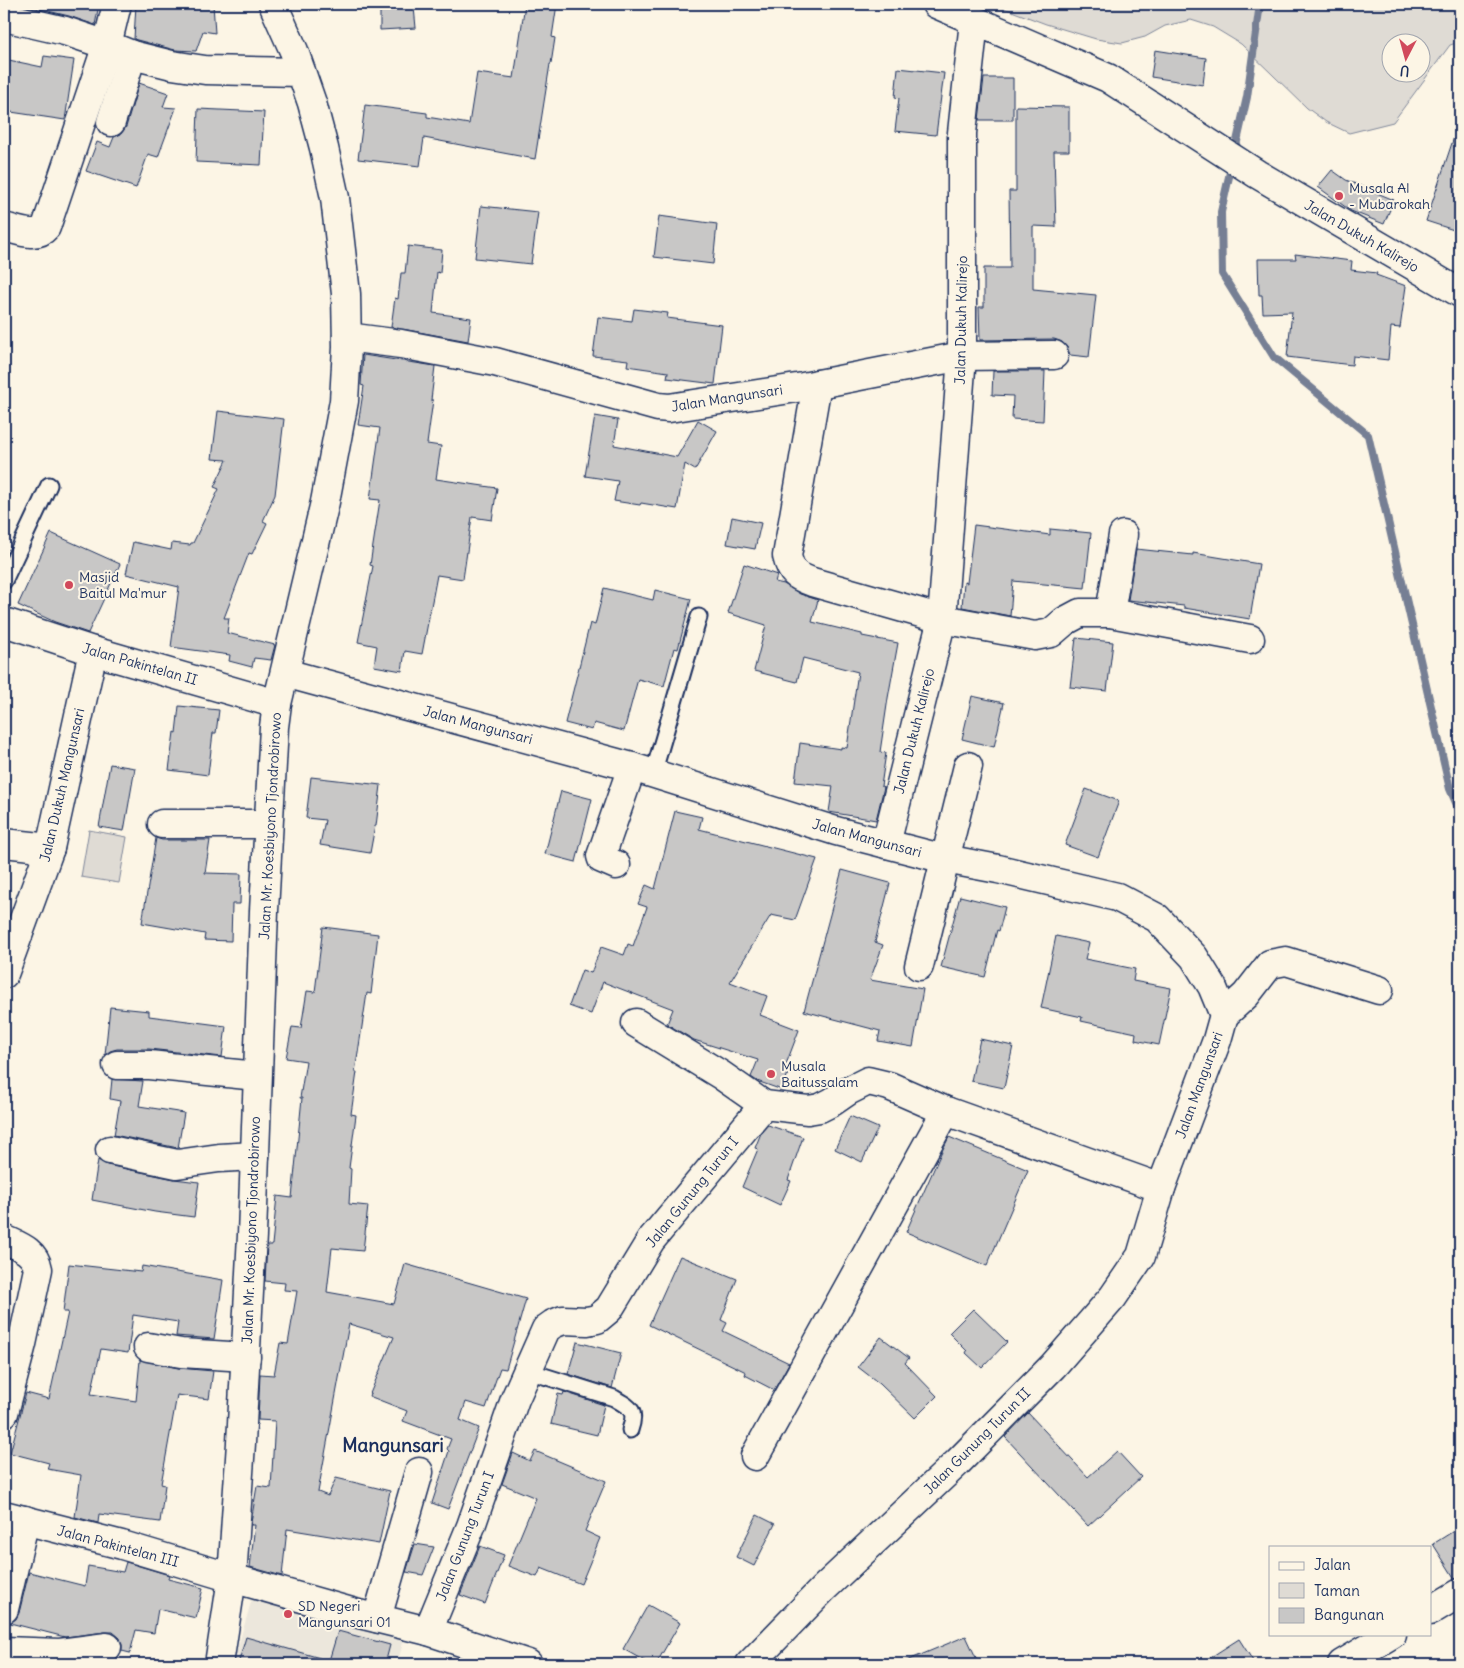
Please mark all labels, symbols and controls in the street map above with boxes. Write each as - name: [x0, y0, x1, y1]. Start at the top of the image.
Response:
- north arrow: [1382, 32, 1432, 82]
- text: U: [1399, 61, 1410, 80]
- place label: Musala Al - Mubarokah: [1349, 179, 1430, 213]
- marker: Musala Al - Mubarokah: [1333, 190, 1345, 202]
- street label: Jalan Dukuh Kalirejo: [1302, 196, 1423, 276]
- street label: Jalan Dukuh Kalirejo: [951, 255, 971, 385]
- street label: Jalan Mangunsari: [670, 380, 784, 416]
- place label: Masjid Baitul Ma'mur: [79, 568, 167, 602]
- marker: Masjid Baitul Ma'mur: [63, 579, 75, 591]
- street label: Jalan Pakintelan II: [80, 639, 200, 689]
- street label: Jalan Dukuh Kalirejo: [890, 666, 938, 796]
- street label: Jalan Mangunsari: [421, 702, 535, 748]
- street label: Jalan Dukuh Mangunsari: [36, 706, 88, 864]
- street label: Jalan Mr. Koesbiyono Tjondrobirowo: [255, 712, 285, 940]
- street label: Jalan Mangunsari: [810, 815, 924, 861]
- street label: Jalan Mangunsari: [1171, 1029, 1227, 1141]
- place label: Musala Baitussalam: [781, 1057, 858, 1091]
- marker: Musala Baitussalam: [765, 1068, 777, 1080]
- street label: Jalan Mr. Koesbiyono Tjondrobirowo: [238, 1116, 264, 1344]
- street label: Jalan Gunung Turun I: [642, 1133, 742, 1251]
- street label: Jalan Gunung Turun II: [920, 1384, 1034, 1498]
- district label: Mangunsari: [342, 1433, 444, 1457]
- street label: Jalan Gunung Turun I: [432, 1469, 498, 1603]
- street label: Jalan Pakintelan III: [55, 1521, 181, 1571]
- legend: [1269, 1546, 1432, 1636]
- text: Jalan: [1314, 1555, 1351, 1574]
- text: Taman: [1314, 1581, 1360, 1600]
- place label: SD Negeri Mangunsari 01: [298, 1597, 391, 1631]
- text: Bangunan: [1314, 1605, 1384, 1624]
- marker: SD Negeri Mangunsari 01: [282, 1608, 294, 1620]

